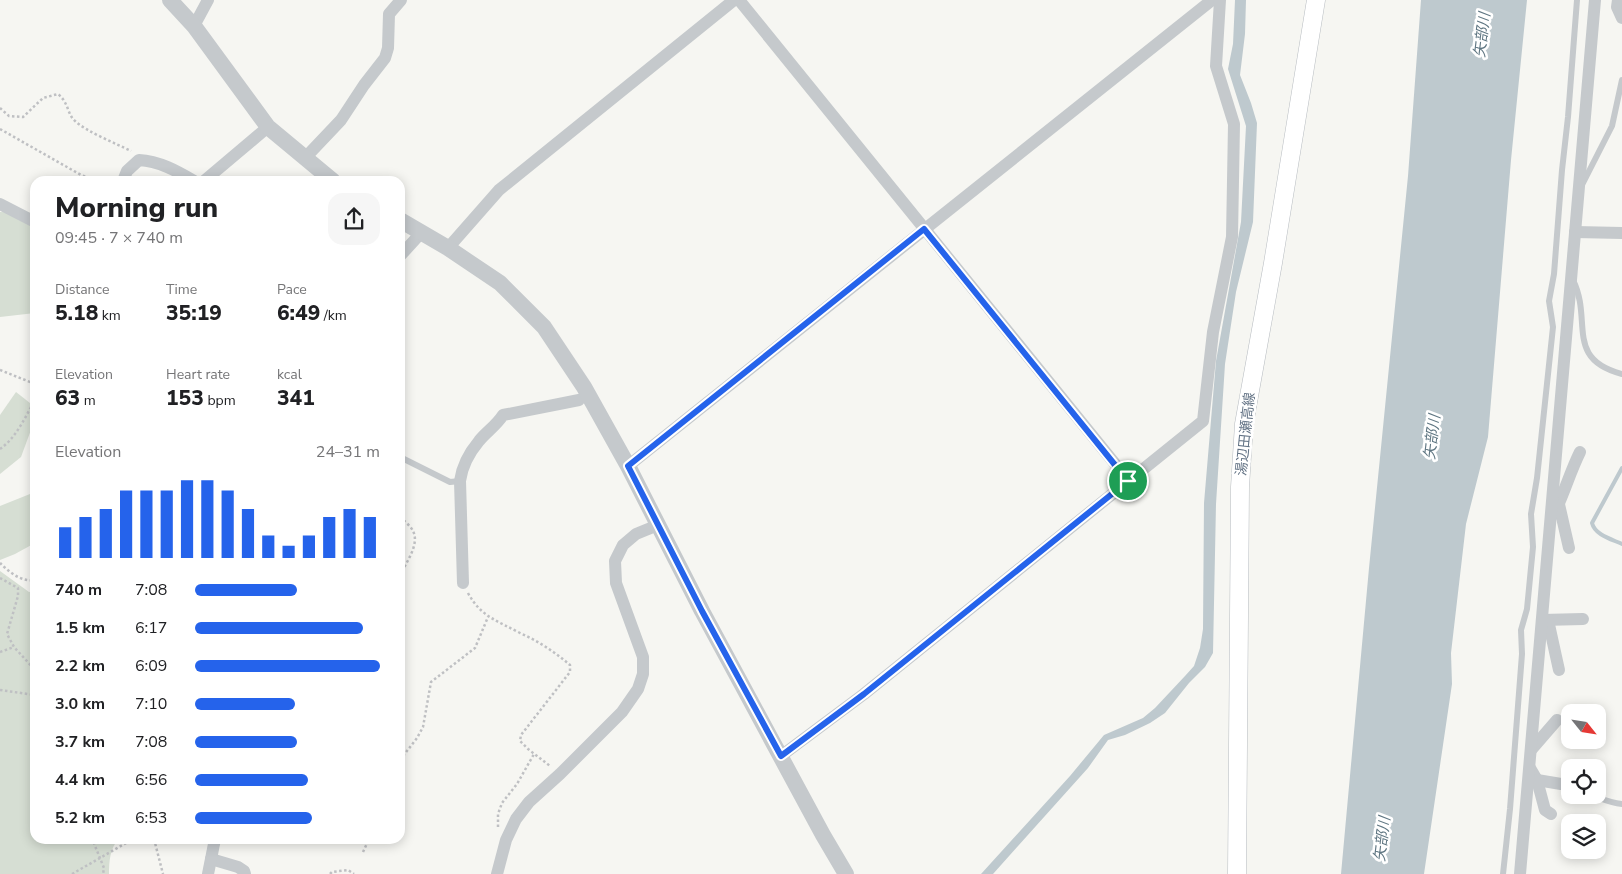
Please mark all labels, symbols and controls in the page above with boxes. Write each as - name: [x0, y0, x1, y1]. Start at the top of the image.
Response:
- water label: 矢部川: [1469, 9, 1495, 59]
- text: Morning run: [55, 189, 218, 227]
- button: share: [328, 193, 380, 245]
- text: 09:45 · 7 × 740 m: [55, 227, 183, 249]
- text: Distance: [55, 280, 109, 299]
- text: Time: [166, 280, 197, 299]
- text: Pace: [277, 280, 307, 299]
- text: 5.18: [55, 299, 98, 327]
- text: 35:19: [166, 299, 222, 327]
- text: 6:49: [277, 299, 320, 327]
- text: km: [98, 306, 121, 325]
- text: /km: [320, 306, 347, 325]
- text: Elevation: [55, 365, 113, 384]
- text: Heart rate: [166, 365, 230, 384]
- text: kcal: [277, 365, 302, 384]
- text: 63: [55, 384, 80, 412]
- text: 153: [166, 384, 204, 412]
- text: 341: [277, 384, 315, 412]
- text: m: [80, 391, 96, 410]
- text: bpm: [204, 391, 236, 410]
- street label: 湯辺田瀬高線: [1232, 391, 1259, 477]
- water label: 矢部川: [1419, 411, 1445, 461]
- text: Elevation: [55, 441, 121, 463]
- text: 24–31 m: [316, 441, 380, 463]
- pin: [1107, 460, 1149, 502]
- icon: arrive: [1114, 467, 1142, 495]
- text: 740 m: [55, 579, 102, 601]
- text: 7:08: [135, 579, 167, 601]
- text: 1.5 km: [55, 617, 105, 639]
- text: 6:17: [135, 617, 167, 639]
- text: 2.2 km: [55, 655, 105, 677]
- text: 6:09: [135, 655, 167, 677]
- text: 3.0 km: [55, 693, 105, 715]
- text: 7:10: [135, 693, 167, 715]
- north arrow: [1561, 704, 1606, 749]
- map controls: [1561, 704, 1606, 859]
- text: 3.7 km: [55, 731, 105, 753]
- text: 7:08: [135, 731, 167, 753]
- button: locate: [1561, 759, 1606, 804]
- text: 4.4 km: [55, 769, 105, 791]
- text: 6:56: [135, 769, 167, 791]
- text: 5.2 km: [55, 807, 105, 829]
- text: 6:53: [135, 807, 167, 829]
- water label: 矢部川: [1369, 813, 1395, 863]
- button: layers: [1561, 814, 1606, 859]

